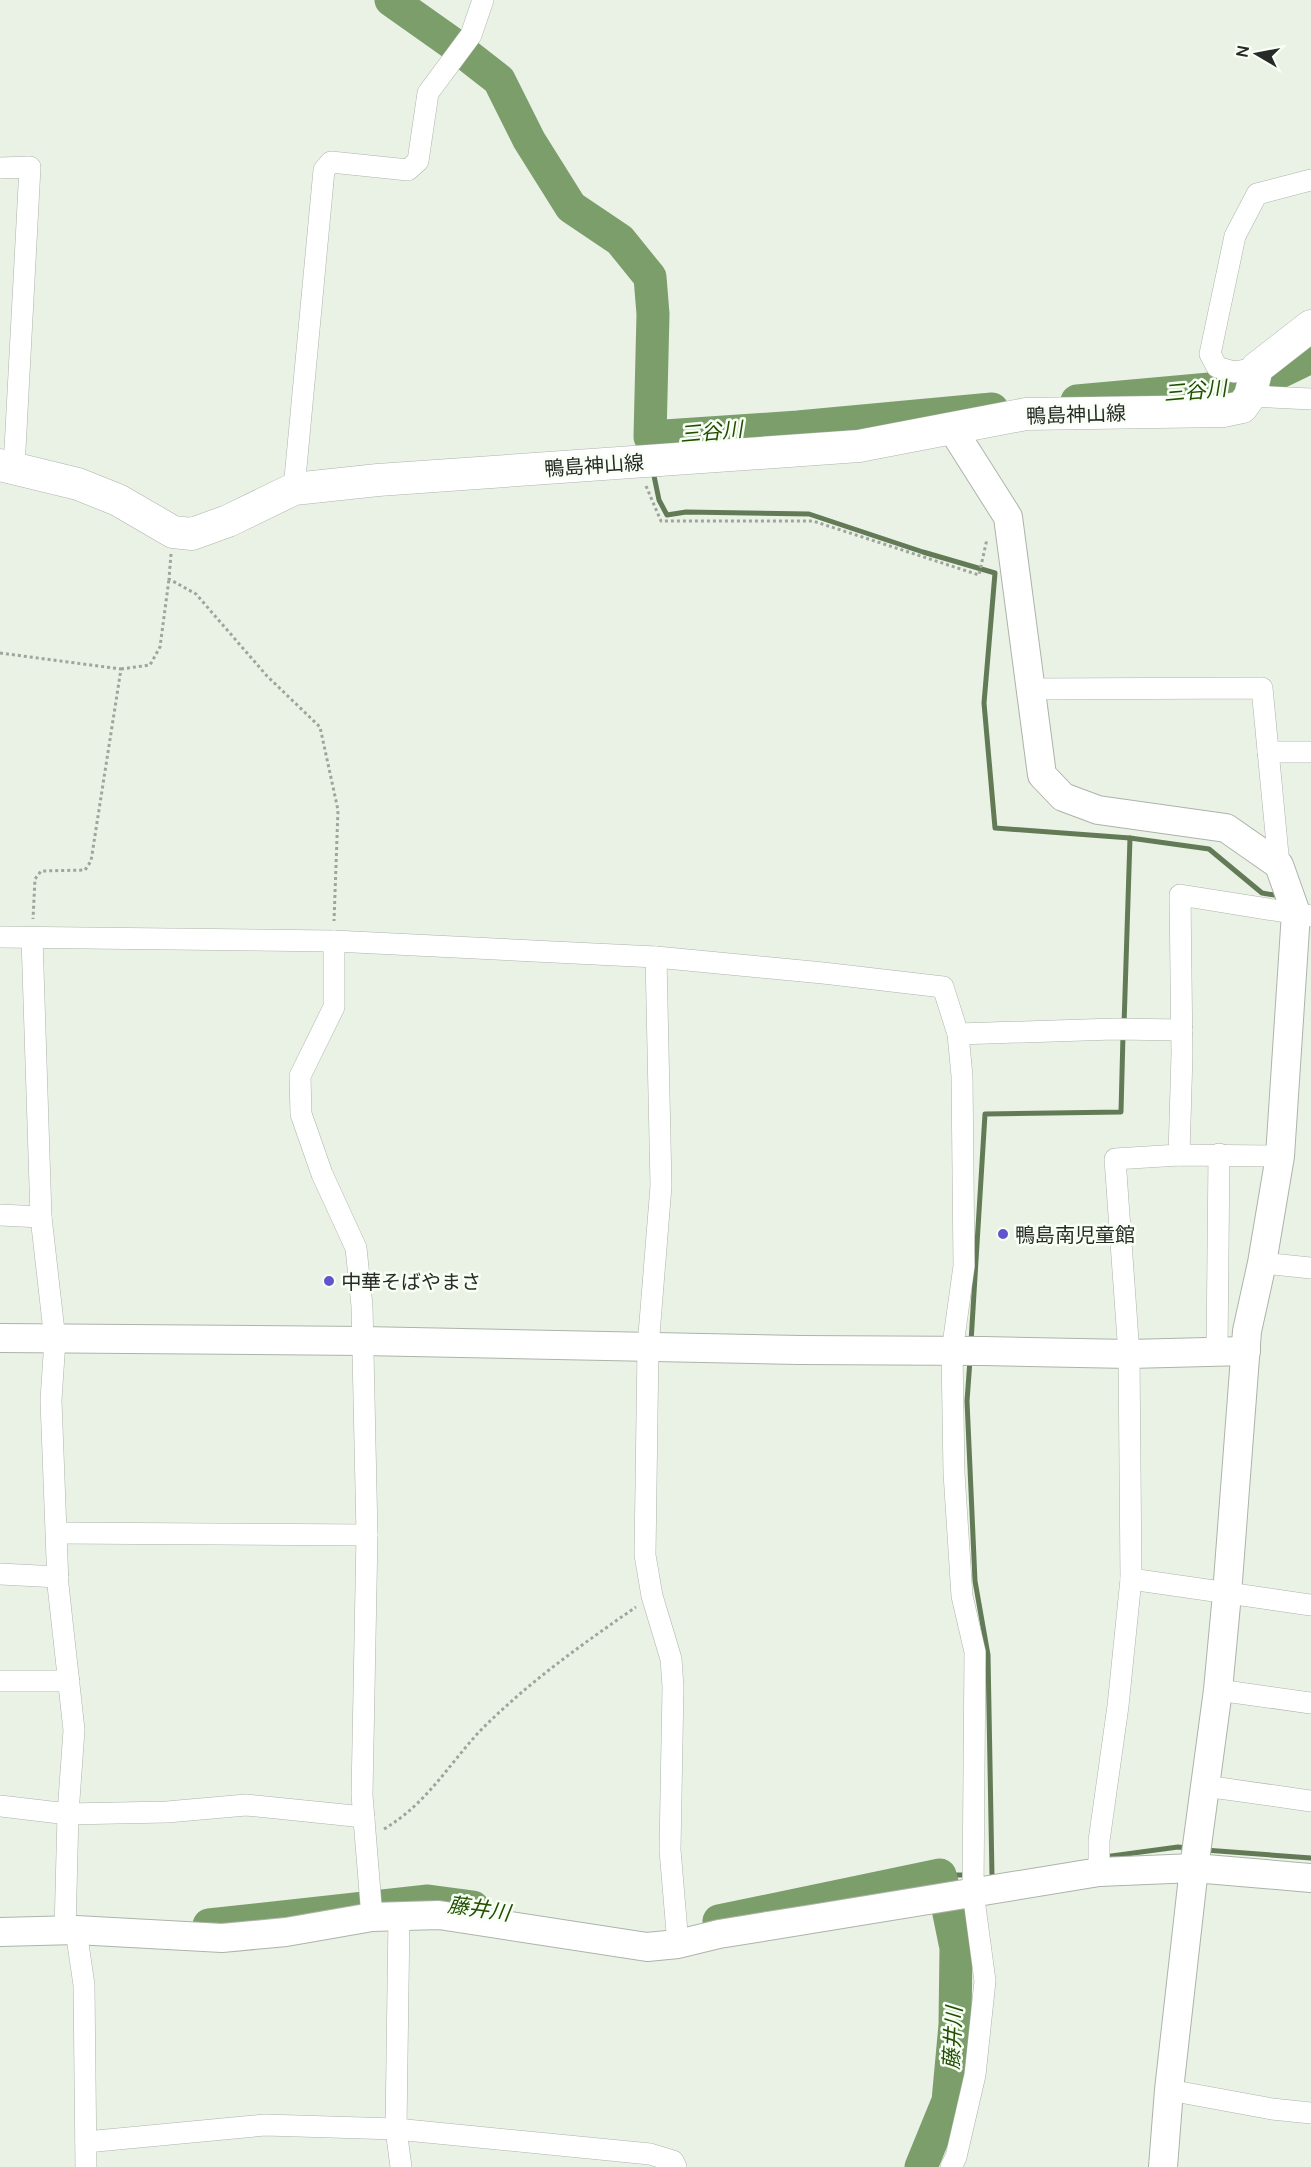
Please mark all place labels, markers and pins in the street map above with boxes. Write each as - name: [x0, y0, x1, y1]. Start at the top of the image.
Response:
- place label: 鴨島南児童館: [1015, 1221, 1135, 1248]
- marker: 鴨島南児童館: [996, 1227, 1010, 1241]
- place label: 中華そばやまさ: [341, 1268, 481, 1295]
- marker: 中華そばやまさ: [322, 1274, 336, 1288]

